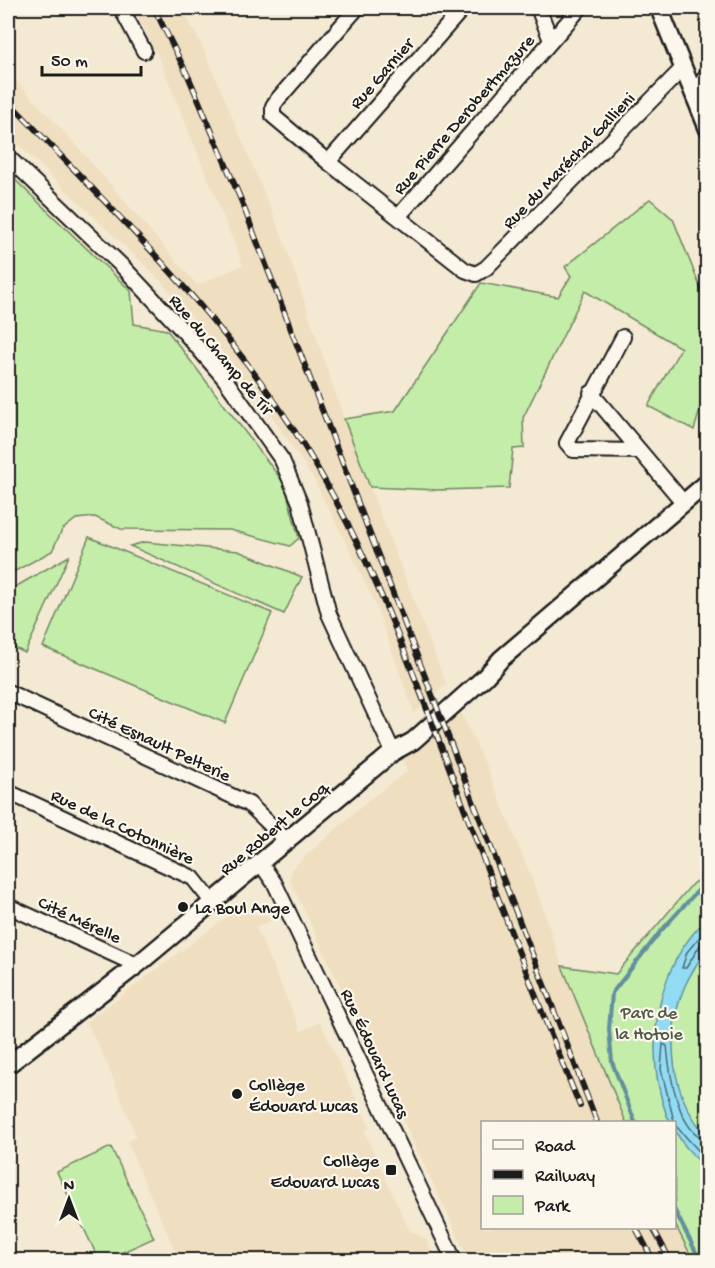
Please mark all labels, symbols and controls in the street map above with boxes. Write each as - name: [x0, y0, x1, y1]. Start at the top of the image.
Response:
- street label: Rue Pierre Derobertmazure: [390, 31, 540, 200]
- street label: Rue Garnier: [346, 34, 421, 114]
- scale bar: [42, 39, 141, 77]
- text: 50 m: [51, 52, 88, 73]
- street label: Rue du Maréchal Gallieni: [499, 89, 641, 234]
- street label: Rue du Champ de Tir: [163, 291, 278, 422]
- street label: Cité Esnault Pelterie: [85, 703, 234, 788]
- street label: Rue Robert le Coq: [216, 777, 335, 881]
- street label: Rue de la Cotonnière: [47, 786, 197, 871]
- street label: Cité Mérelle: [34, 893, 124, 950]
- place label: La Boul Ange: [195, 899, 290, 920]
- marker: La Boul Ange: [176, 900, 190, 914]
- street label: Rue Édouard Lucas: [335, 986, 413, 1123]
- park label: Parc de la Hotoie: [615, 1004, 684, 1046]
- place label: Collège Édouard Lucas: [249, 1076, 359, 1118]
- marker: Collège Édouard Lucas: [230, 1087, 244, 1101]
- legend: [481, 1121, 676, 1229]
- text: Road: [535, 1137, 576, 1158]
- place label: Collège Edouard Lucas: [270, 1152, 380, 1194]
- marker: Collège Edouard Lucas: [384, 1163, 398, 1177]
- text: Railway: [535, 1167, 595, 1188]
- north arrow: [39, 1169, 99, 1229]
- text: N: [64, 1178, 75, 1197]
- text: Park: [534, 1197, 571, 1218]

